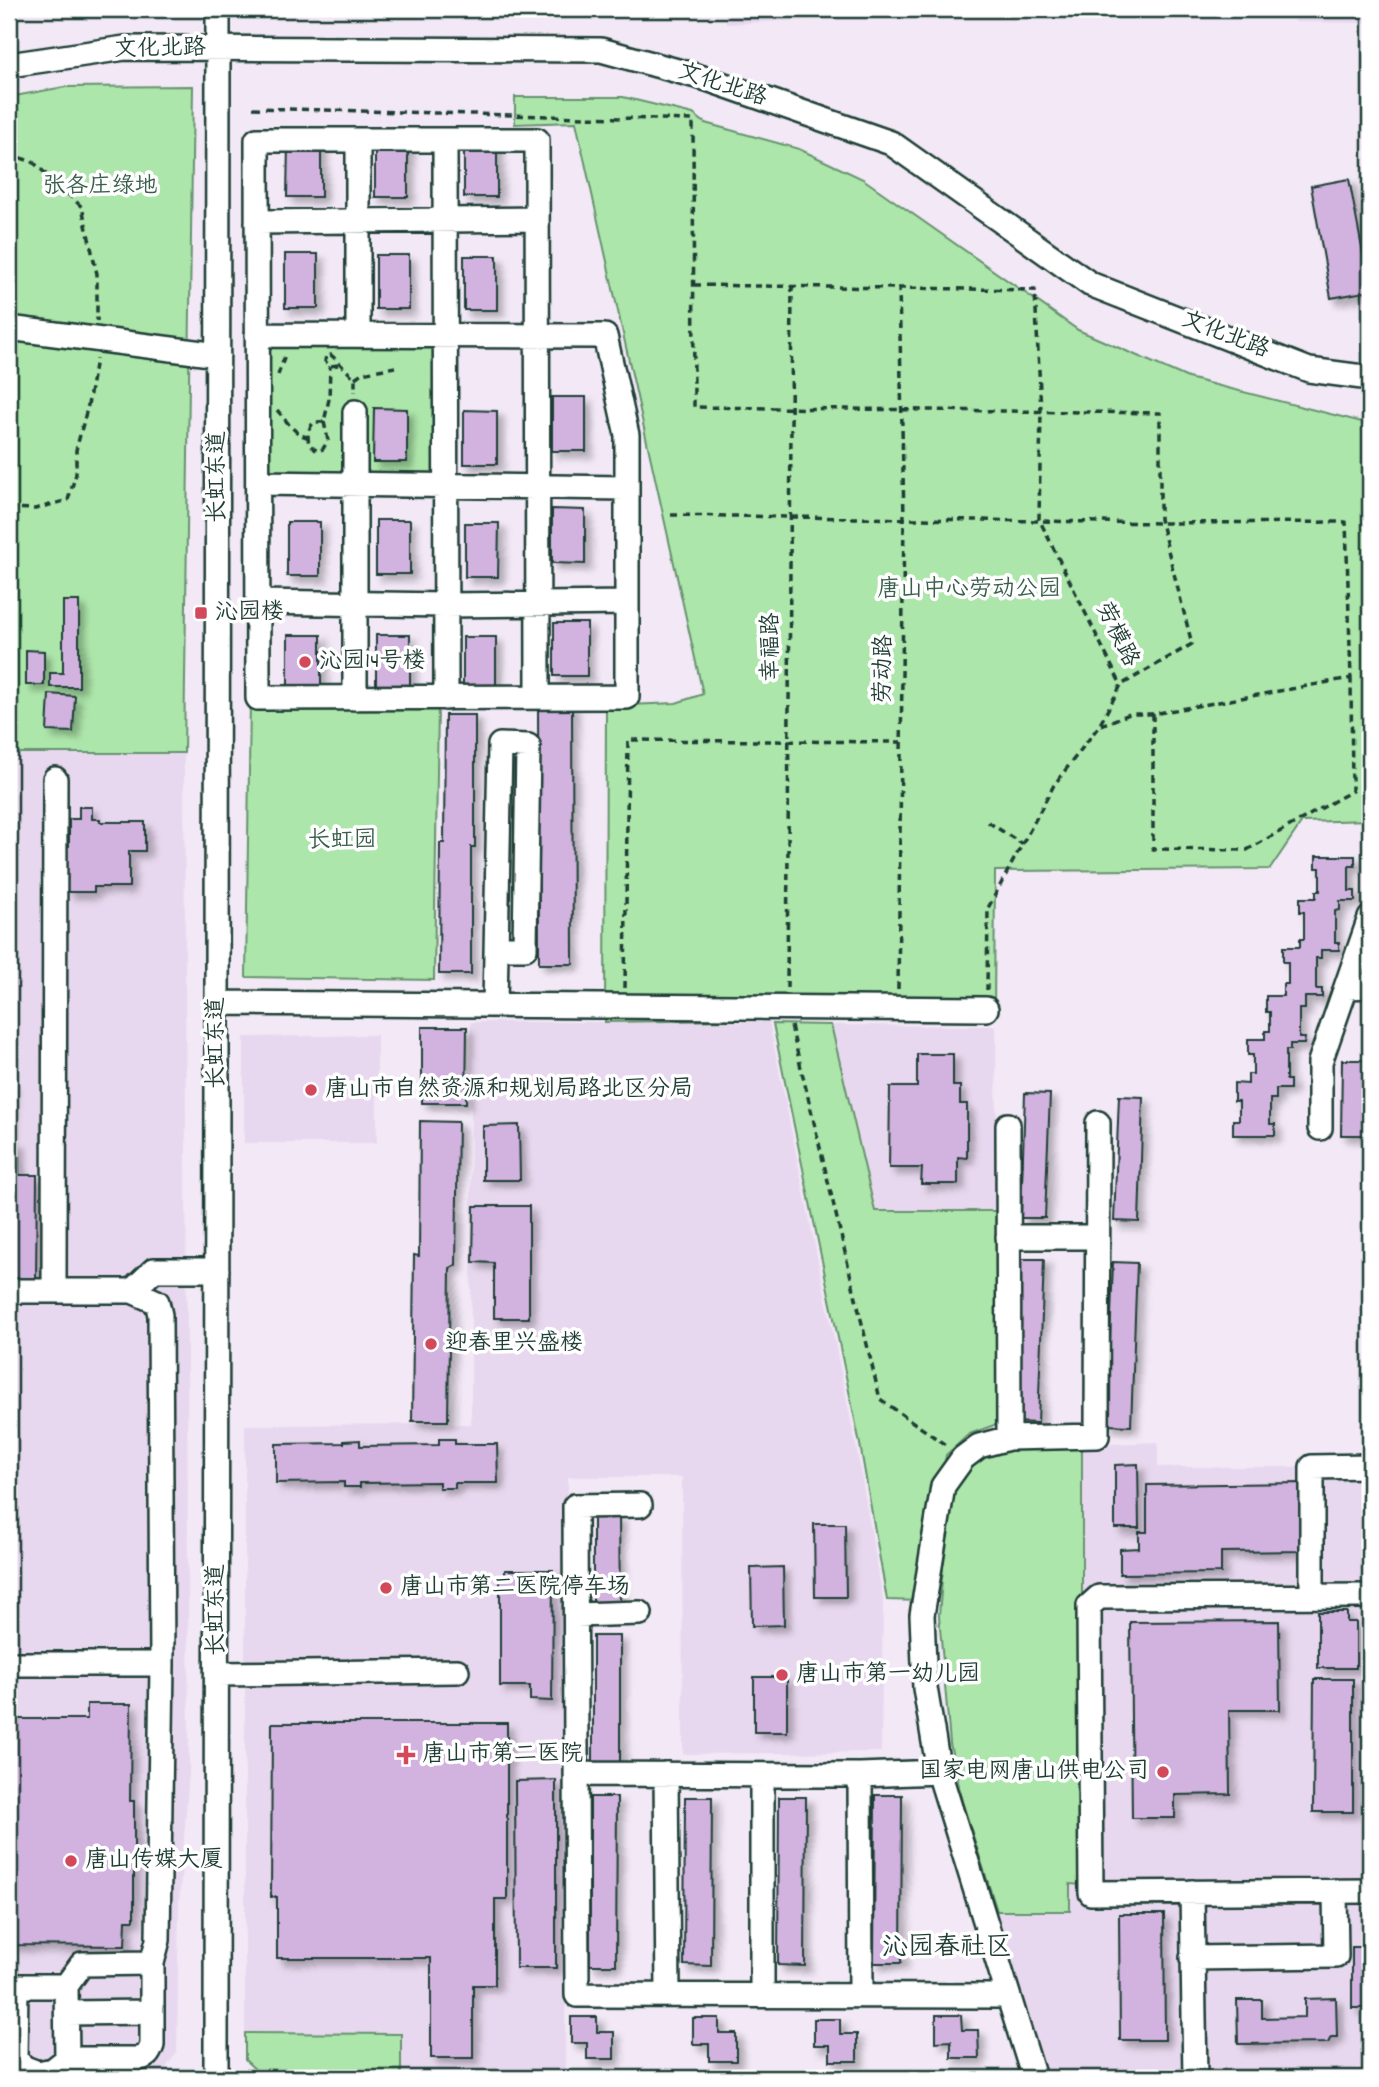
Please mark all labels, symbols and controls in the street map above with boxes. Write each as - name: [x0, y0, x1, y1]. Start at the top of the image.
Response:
- street label: 文化北路: [114, 33, 206, 67]
- street label: 文化北路: [673, 56, 771, 116]
- park label: 张各庄绿地: [43, 171, 158, 204]
- street label: 文化北路: [1176, 304, 1274, 368]
- street label: 长虹东道: [202, 431, 235, 523]
- park label: 唐山中心劳动公园: [877, 574, 1061, 607]
- place label: 沁园楼: [215, 597, 284, 630]
- street label: 劳模路: [1086, 597, 1146, 673]
- marker: 沁园楼: [193, 605, 209, 621]
- street label: 幸福路: [756, 613, 789, 682]
- street label: 劳动路: [868, 634, 902, 704]
- place label: 沁园14号楼: [319, 646, 426, 679]
- marker: 沁园14号楼: [297, 654, 313, 670]
- park label: 长虹园: [308, 825, 377, 858]
- street label: 长虹东道: [201, 997, 234, 1089]
- place label: 唐山市自然资源和规划局路北区分局: [325, 1074, 693, 1107]
- marker: 唐山市自然资源和规划局路北区分局: [303, 1082, 319, 1098]
- place label: 迎春里兴盛楼: [445, 1328, 583, 1361]
- marker: 迎春里兴盛楼: [423, 1336, 439, 1352]
- street label: 长虹东道: [201, 1564, 234, 1656]
- place label: 唐山市第二医院停车场: [400, 1572, 630, 1605]
- marker: 唐山市第二医院停车场: [378, 1580, 394, 1596]
- place label: 唐山市第一幼儿园: [796, 1659, 980, 1692]
- marker: 唐山市第一幼儿园: [774, 1667, 790, 1683]
- place label: 唐山市第二医院: [422, 1739, 583, 1772]
- marker: 唐山市第二医院: [396, 1745, 416, 1765]
- place label: 国家电网唐山供电公司: [919, 1756, 1149, 1789]
- marker: 国家电网唐山供电公司: [1155, 1764, 1171, 1780]
- place label: 唐山传媒大厦: [85, 1845, 223, 1878]
- marker: 唐山传媒大厦: [63, 1853, 79, 1869]
- district label: 沁园春社区: [882, 1930, 1012, 1967]

